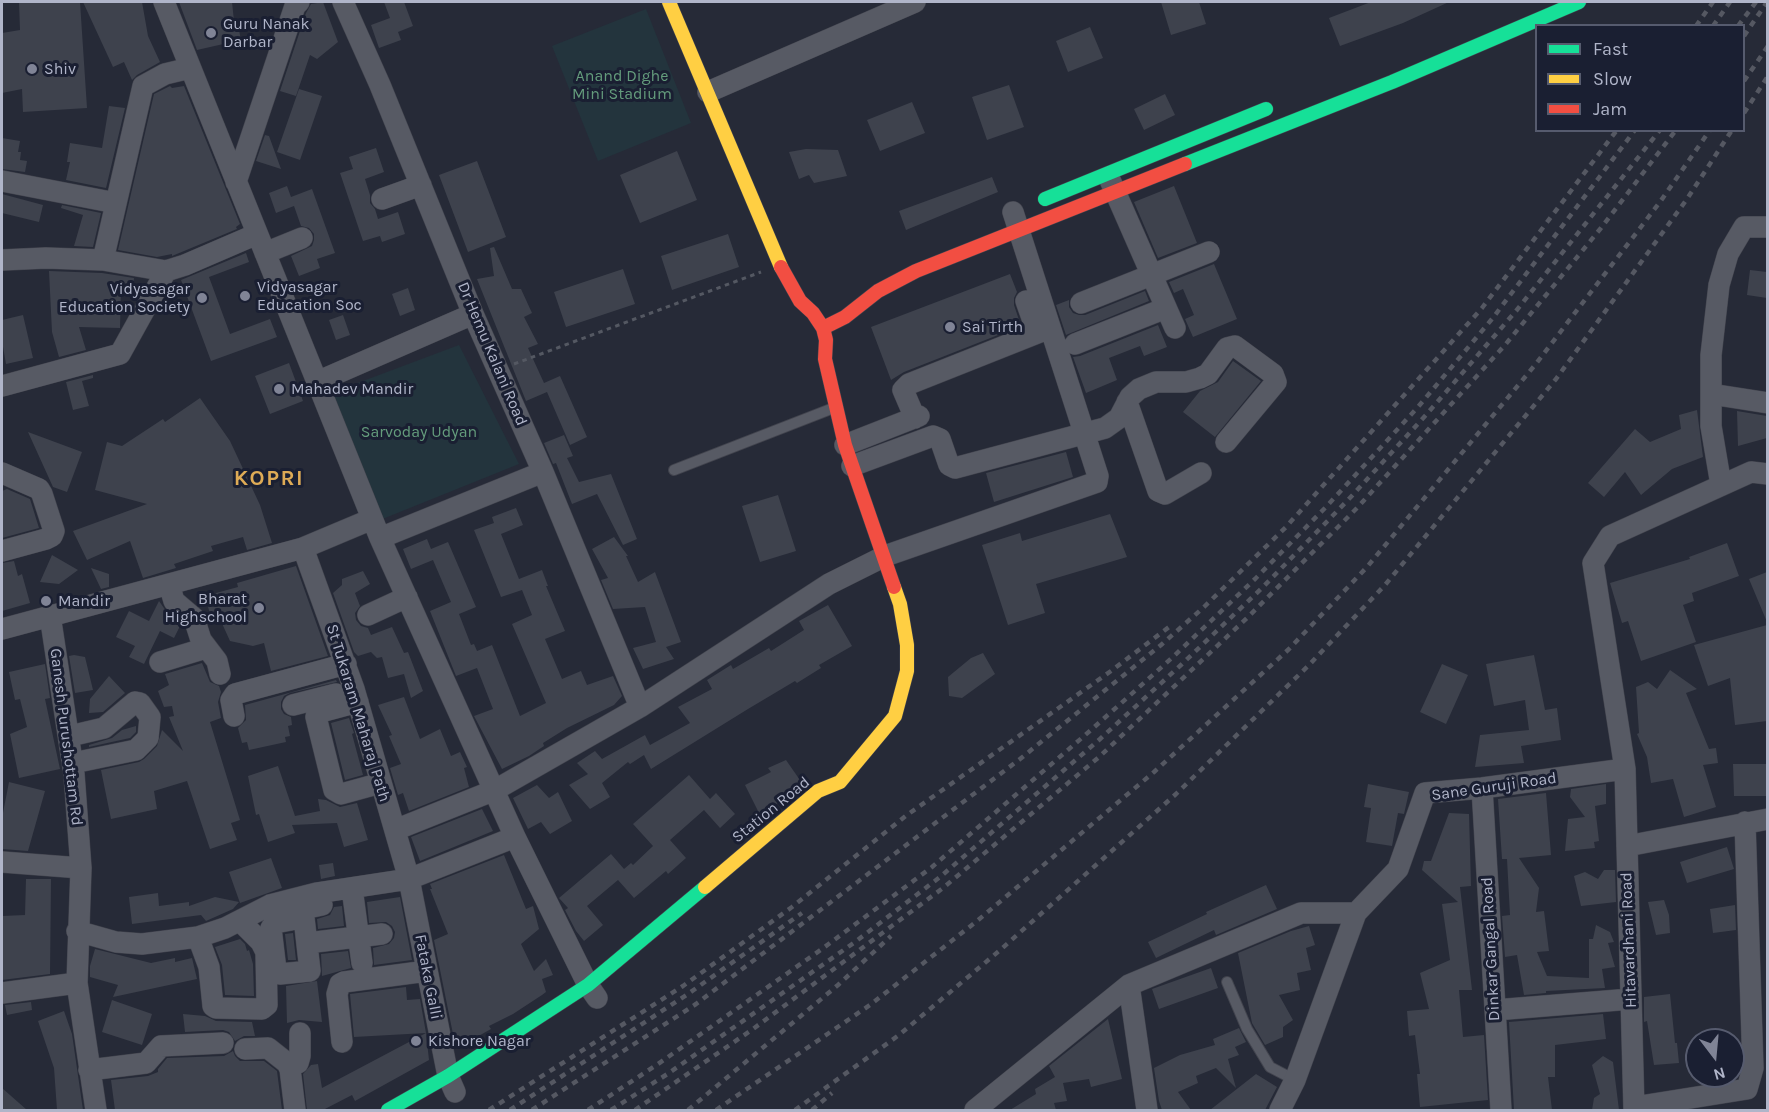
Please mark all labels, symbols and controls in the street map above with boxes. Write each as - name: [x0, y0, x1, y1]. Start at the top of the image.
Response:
- place label: Guru Nanak Darbar: [223, 14, 309, 52]
- legend: [1535, 24, 1745, 132]
- marker: Guru Nanak Darbar: [204, 26, 218, 40]
- text: Fast: [1593, 38, 1628, 60]
- place label: Shiv: [44, 59, 76, 79]
- marker: Shiv: [25, 62, 39, 76]
- park label: Anand Dighe Mini Stadium: [572, 66, 672, 104]
- text: Slow: [1593, 68, 1632, 90]
- text: Jam: [1593, 98, 1627, 120]
- place label: Vidyasagar Education Soc: [257, 277, 362, 315]
- place label: Vidyasagar Education Society: [59, 279, 190, 317]
- street label: Dr Hemu Kalani Road: [453, 279, 531, 429]
- marker: Vidyasagar Education Soc: [238, 289, 252, 303]
- marker: Vidyasagar Education Society: [195, 291, 209, 305]
- place label: Sai Tirth: [962, 317, 1023, 337]
- marker: Sai Tirth: [943, 320, 957, 334]
- place label: Mahadev Mandir: [291, 379, 413, 399]
- marker: Mahadev Mandir: [272, 382, 286, 396]
- park label: Sarvoday Udyan: [361, 422, 477, 442]
- district label: KOPRI: [234, 466, 304, 492]
- place label: Bharat Highschool: [165, 589, 247, 627]
- place label: Mandir: [58, 591, 110, 611]
- marker: Mandir: [39, 594, 53, 608]
- marker: Bharat Highschool: [252, 601, 266, 615]
- street label: St Tukaram Maharaj Path: [322, 622, 394, 804]
- street label: Ganesh Purushottam Rd: [46, 647, 86, 827]
- street label: Sane Guruji Road: [1430, 769, 1558, 805]
- street label: Station Road: [728, 773, 814, 847]
- street label: Hitavardhani Road: [1617, 872, 1641, 1008]
- street label: Dinkar Gangal Road: [1478, 877, 1504, 1021]
- street label: Fataka Galli: [410, 933, 446, 1021]
- north arrow: [1685, 1028, 1745, 1088]
- place label: Kishore Nagar: [428, 1031, 530, 1051]
- marker: Kishore Nagar: [409, 1034, 423, 1048]
- text: N: [1711, 1063, 1728, 1085]

